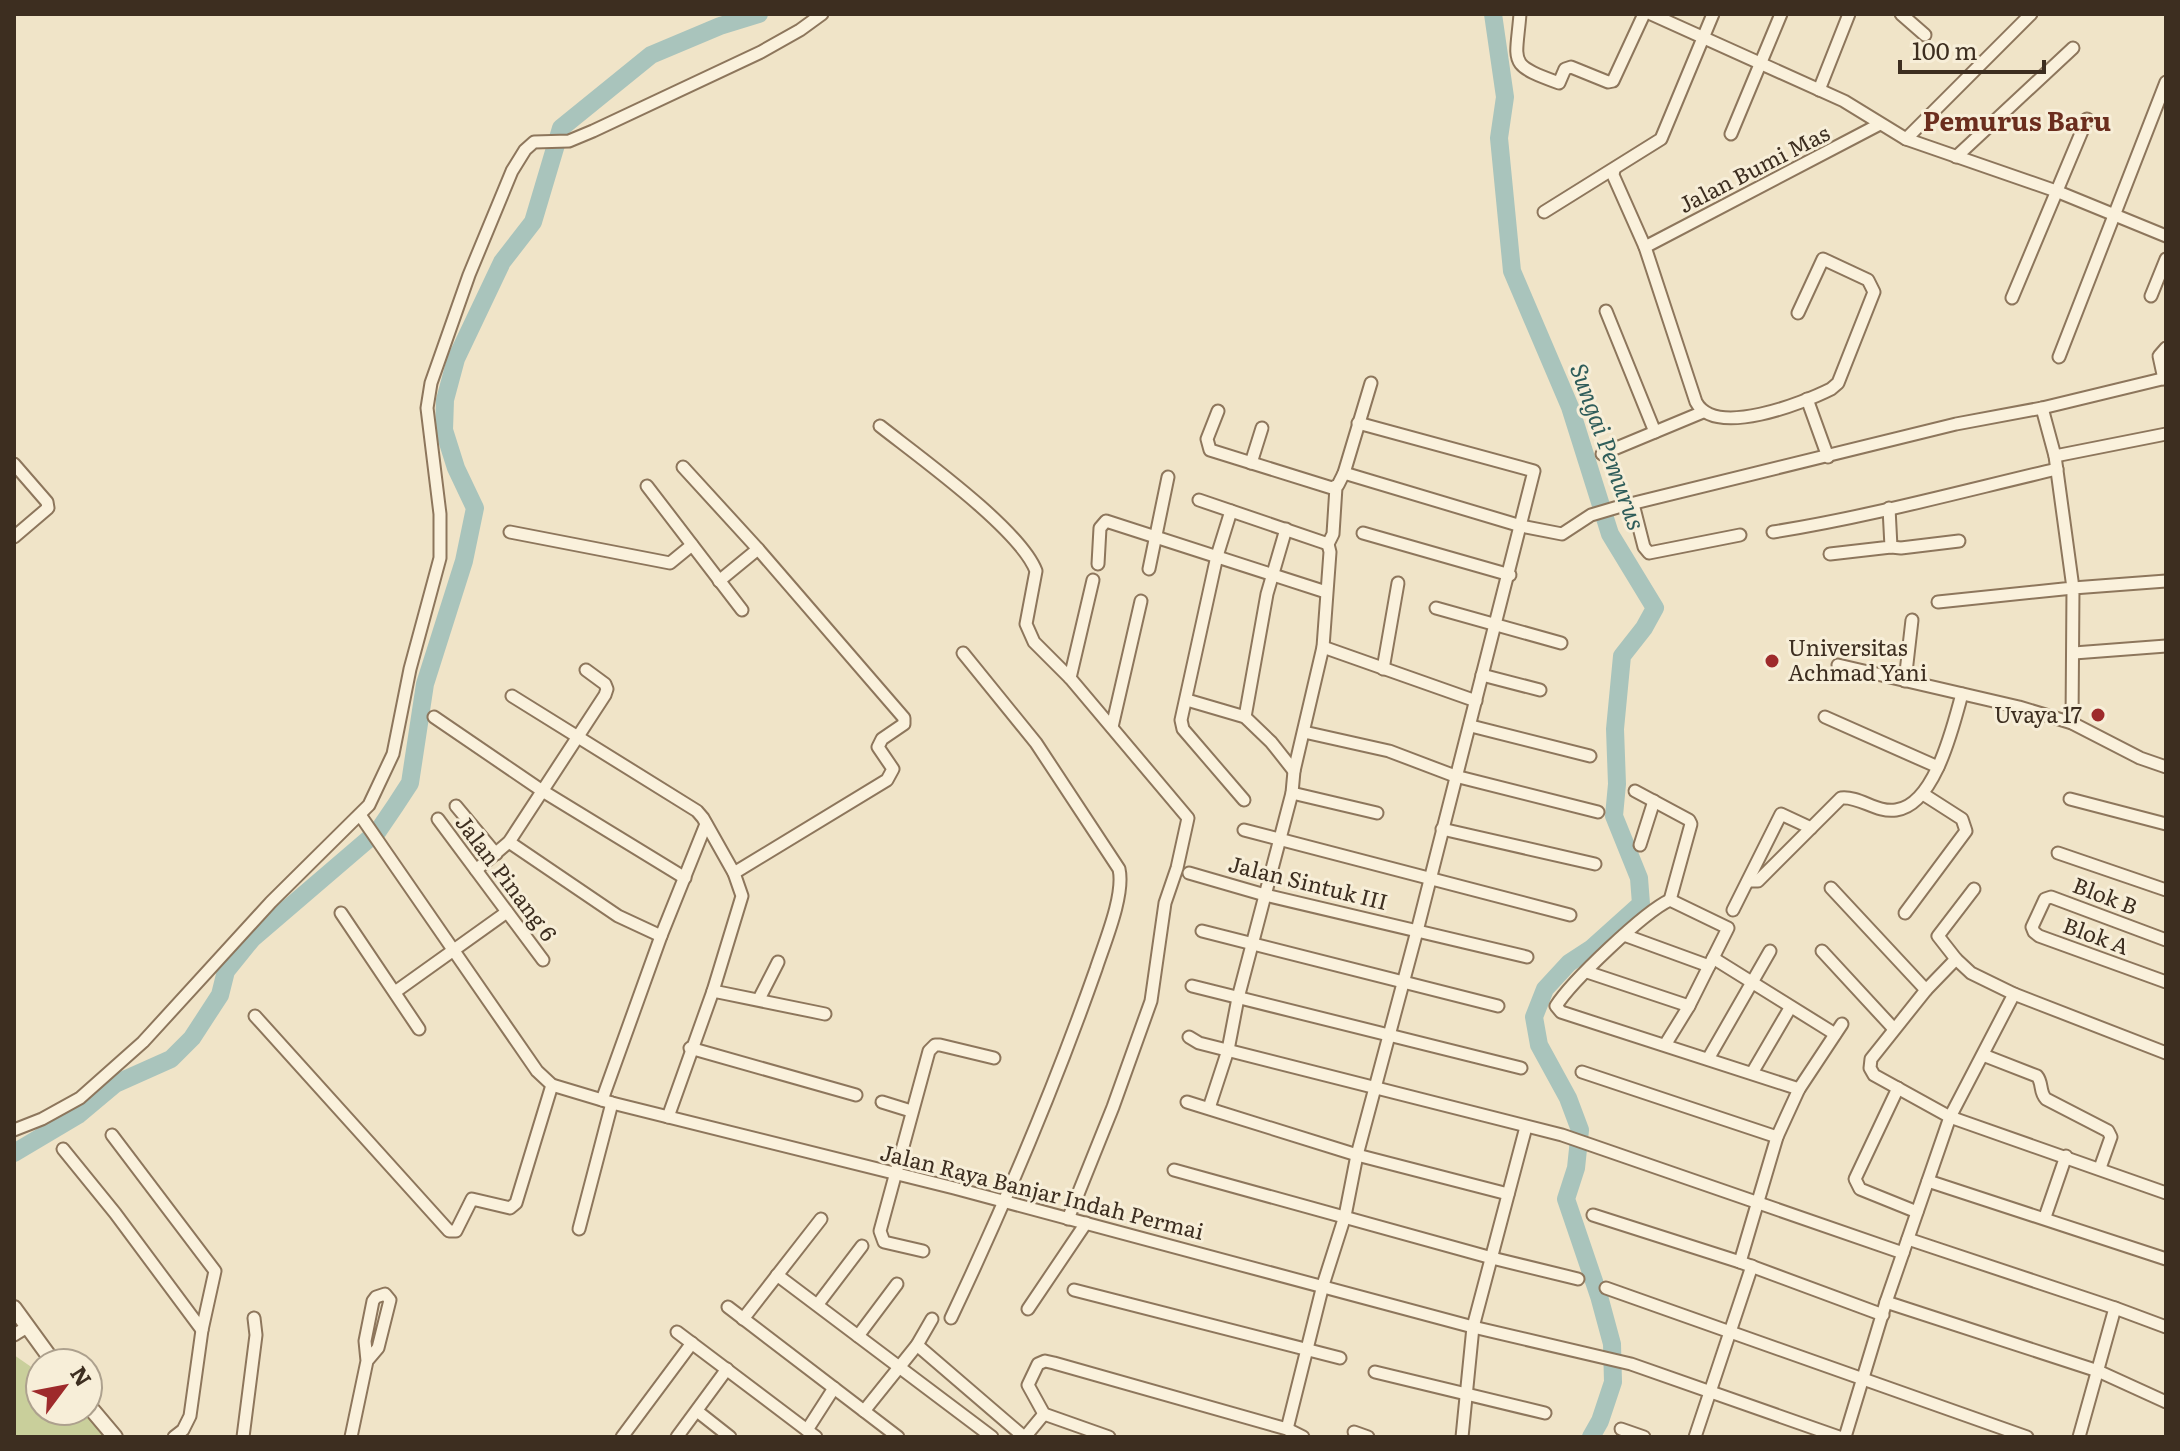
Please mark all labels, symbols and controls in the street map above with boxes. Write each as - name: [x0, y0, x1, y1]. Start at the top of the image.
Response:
- scale bar: [1900, 24, 2044, 74]
- text: 100 m: [1912, 32, 1978, 67]
- district label: Pemurus Baru: [1923, 100, 2111, 139]
- street label: Jalan Bumi Mas: [1672, 115, 1835, 220]
- water label: Sungai Pemurus: [1563, 358, 1656, 534]
- place label: Universitas Achmad Yani: [1788, 630, 1927, 688]
- marker: Universitas Achmad Yani: [1763, 652, 1781, 670]
- place label: Uvaya 17: [1994, 697, 2082, 730]
- marker: Uvaya 17: [2089, 706, 2107, 724]
- street label: Jalan Pinang 6: [449, 807, 566, 947]
- street label: Jalan Sintuk III: [1225, 846, 1391, 917]
- street label: Blok B: [2069, 867, 2143, 922]
- street label: Blok A: [2059, 907, 2134, 962]
- street label: Jalan Raya Banjar Indah Permai: [877, 1134, 1208, 1247]
- north arrow: [24, 1347, 104, 1427]
- text: N: [63, 1359, 101, 1392]

